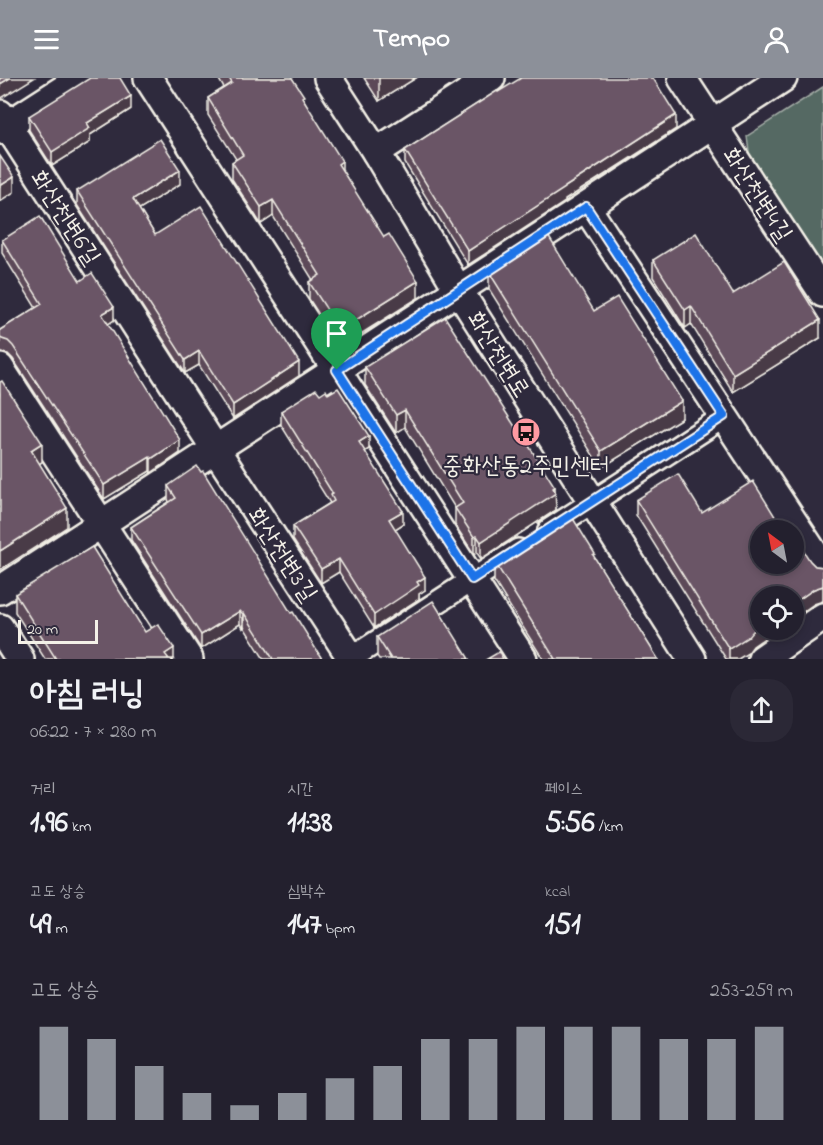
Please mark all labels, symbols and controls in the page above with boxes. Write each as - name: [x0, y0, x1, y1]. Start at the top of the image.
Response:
- text: Tempo: [373, 20, 450, 59]
- icon: menu: [30, 23, 63, 56]
- icon: person: [760, 23, 793, 56]
- street label: 화산천변4길: [712, 141, 800, 250]
- street label: 화산천변6길: [20, 164, 108, 273]
- street label: 화산천변로: [456, 305, 537, 406]
- pin: [311, 308, 362, 370]
- icon: arrive: [320, 317, 353, 350]
- bus stop icon: 중화산동2주민센터: [510, 416, 542, 448]
- place label: 중화산동2주민센터: [443, 450, 609, 485]
- street label: 화산천변3길: [237, 501, 325, 610]
- north arrow: [750, 520, 804, 574]
- map controls: [750, 520, 804, 640]
- button: locate: [750, 586, 804, 640]
- scale bar: [18, 617, 98, 644]
- text: 20 m: [27, 618, 58, 642]
- text: 아침 러닝: [30, 671, 144, 719]
- button: share: [730, 679, 793, 742]
- text: 06:22 · 7 × 280 m: [30, 718, 157, 747]
- text: 거리: [30, 778, 56, 802]
- text: 시간: [287, 778, 313, 802]
- text: 페이스: [545, 778, 583, 802]
- text: 1.96: [30, 802, 68, 846]
- text: 11:38: [287, 802, 333, 846]
- text: 5:56: [545, 802, 595, 846]
- text: km: [68, 815, 91, 839]
- text: /km: [595, 815, 623, 839]
- text: 고도 상승: [30, 880, 86, 904]
- text: 심박수: [287, 880, 326, 904]
- text: kcal: [545, 880, 570, 904]
- text: 49: [30, 904, 51, 948]
- text: 147: [287, 904, 322, 948]
- text: 151: [545, 904, 581, 948]
- text: m: [51, 917, 68, 941]
- text: bpm: [322, 917, 355, 941]
- text: 고도 상승: [30, 977, 99, 1006]
- text: 253–259 m: [710, 977, 793, 1006]

